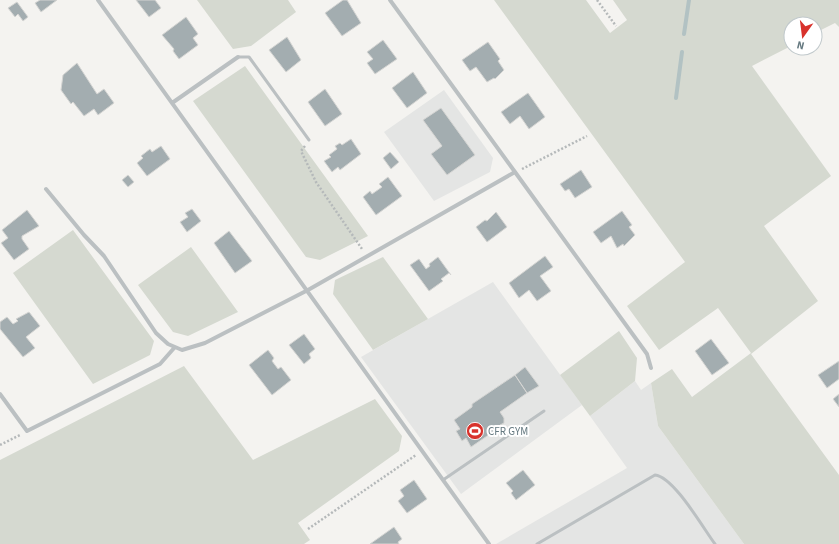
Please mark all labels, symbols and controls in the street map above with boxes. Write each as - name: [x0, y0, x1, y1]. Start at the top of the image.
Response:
- north arrow: [783, 16, 823, 56]
- text: N: [795, 37, 806, 53]
- sports icon: CFR GYM: [465, 421, 485, 441]
- place label: CFR GYM: [488, 424, 528, 439]

